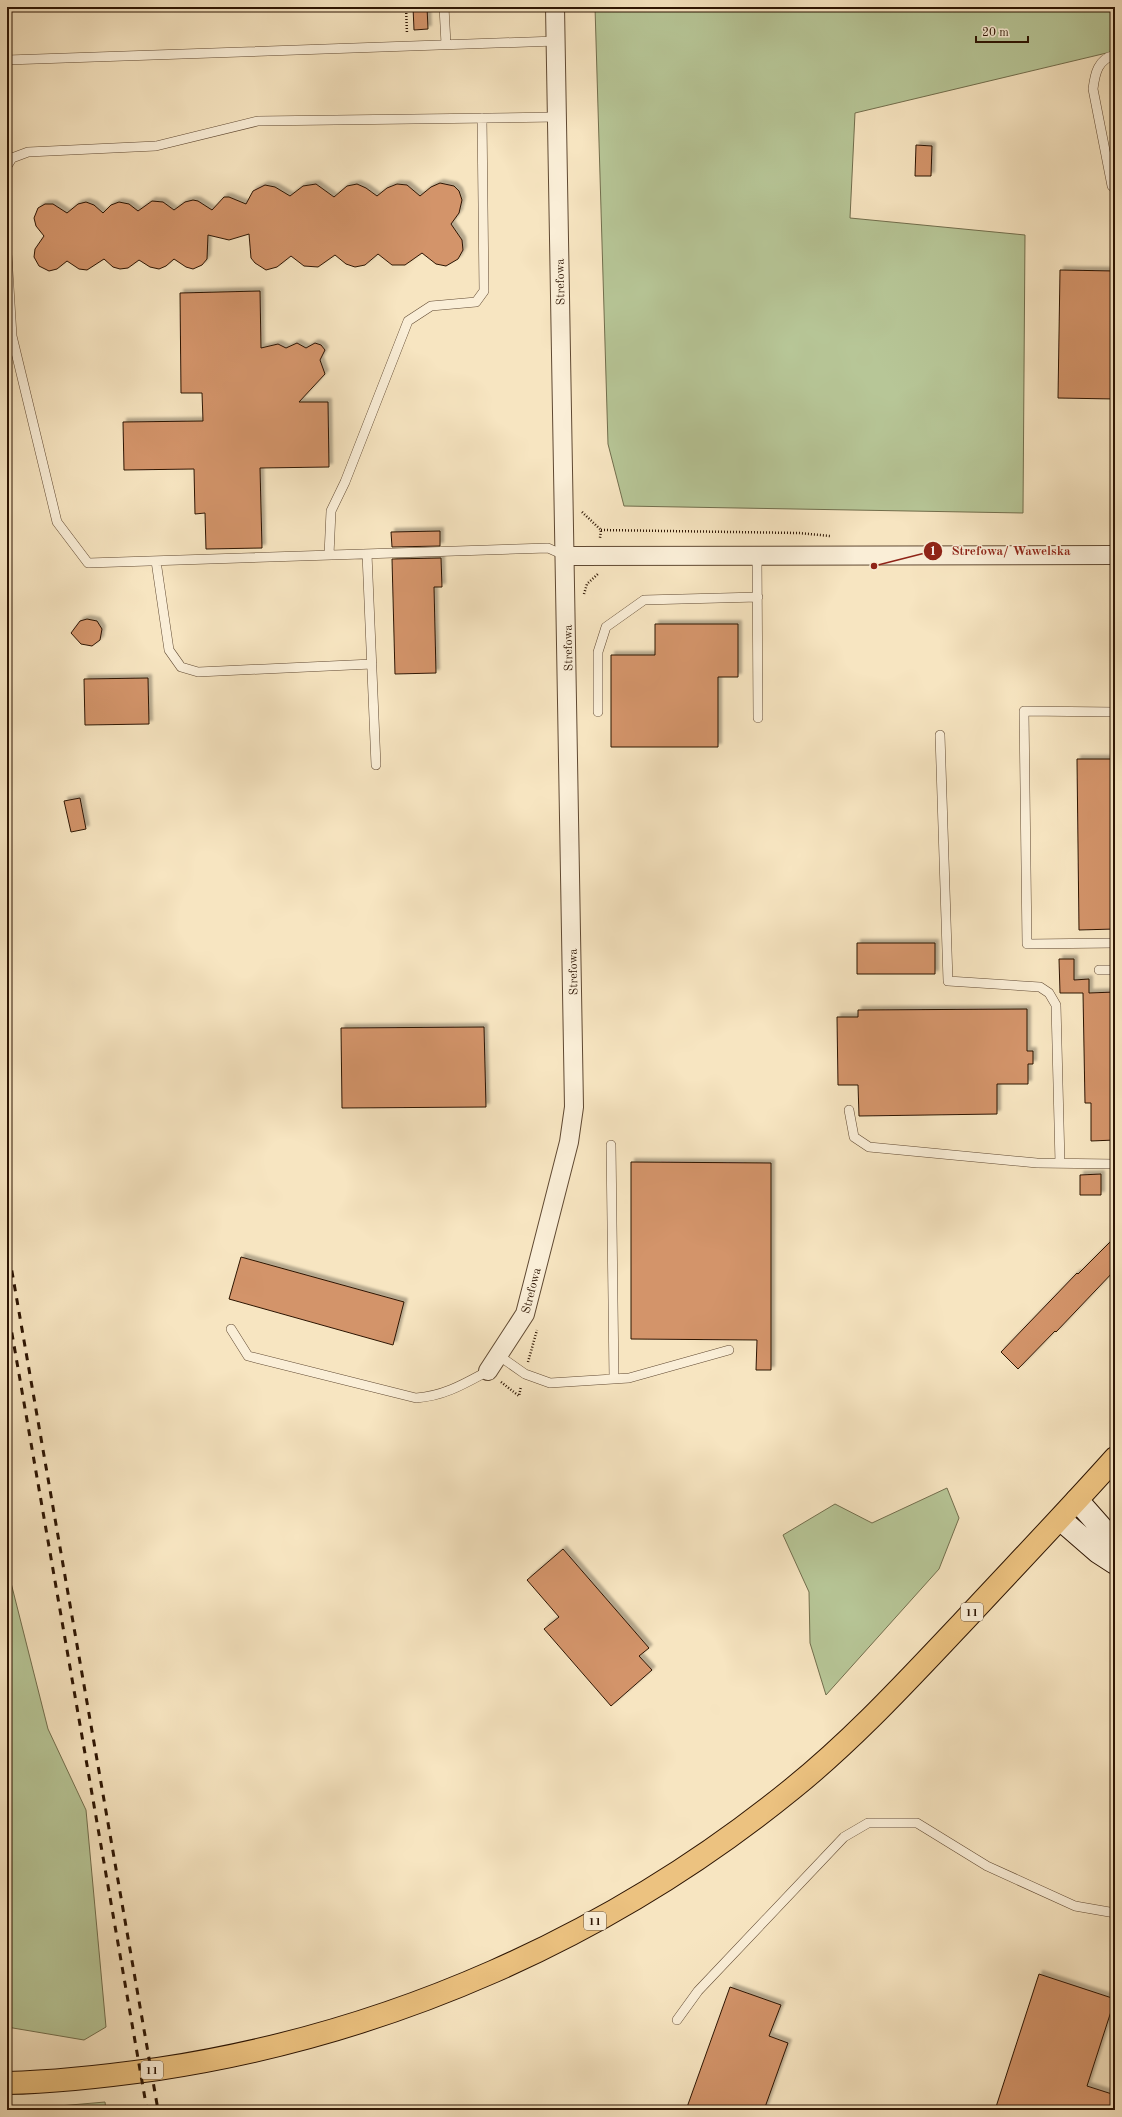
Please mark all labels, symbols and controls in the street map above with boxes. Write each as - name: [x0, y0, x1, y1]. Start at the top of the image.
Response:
- scale bar: [976, 18, 1028, 44]
- text: 20 m: [982, 27, 1009, 39]
- street label: Strefowa: [555, 258, 567, 305]
- callout: Strefowa/ Wawelska: [923, 538, 1078, 563]
- text: Strefowa/ Wawelska: [951, 545, 1071, 558]
- text: 1: [930, 546, 936, 558]
- street label: Strefowa: [563, 624, 575, 671]
- street label: Strefowa: [568, 948, 580, 995]
- street label: Strefowa: [520, 1267, 544, 1315]
- road number: 11: [961, 1603, 983, 1621]
- road number: 11: [584, 1912, 606, 1930]
- road number: 11: [141, 2061, 163, 2079]

